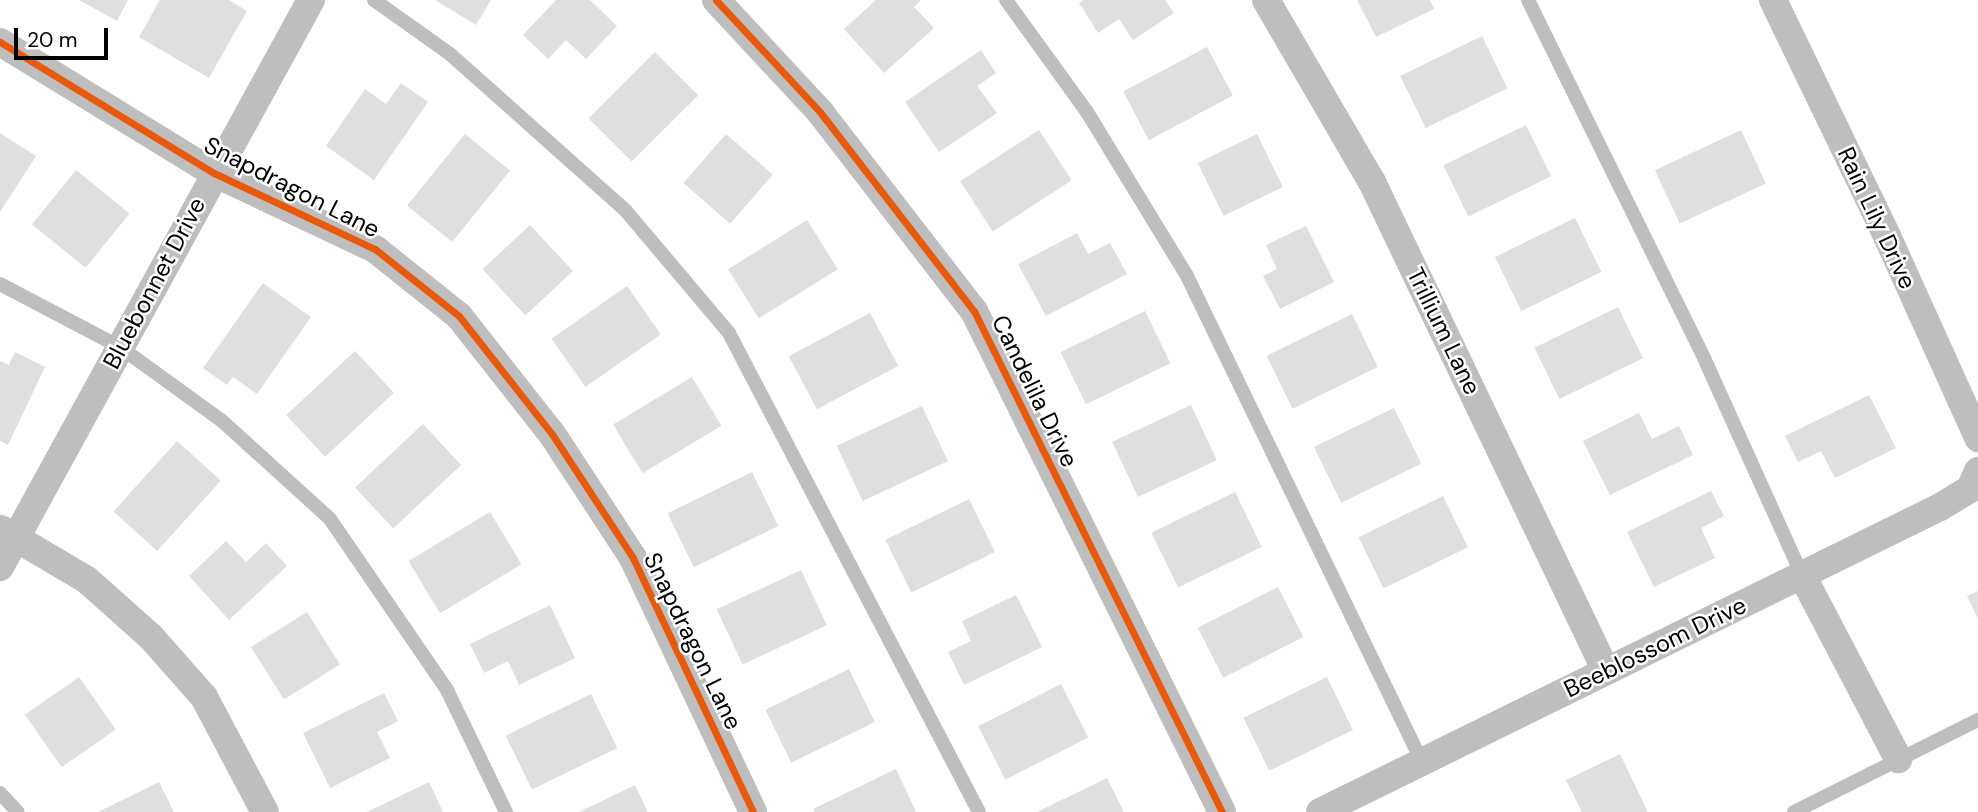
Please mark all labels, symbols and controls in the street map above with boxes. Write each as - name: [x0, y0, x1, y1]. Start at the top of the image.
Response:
- scale bar: [18, 14, 112, 58]
- text: 20 m: [27, 26, 78, 54]
- street label: Snapdragon Lane: [199, 130, 385, 244]
- street label: Rain Lily Drive: [1832, 142, 1922, 294]
- street label: Bluebonnet Drive: [97, 192, 211, 374]
- street label: Trillium Lane: [1401, 263, 1487, 399]
- street label: Candelila Drive: [986, 310, 1084, 472]
- street label: Snapdragon Lane: [638, 548, 748, 734]
- street label: Beeblossom Drive: [1559, 590, 1751, 704]

